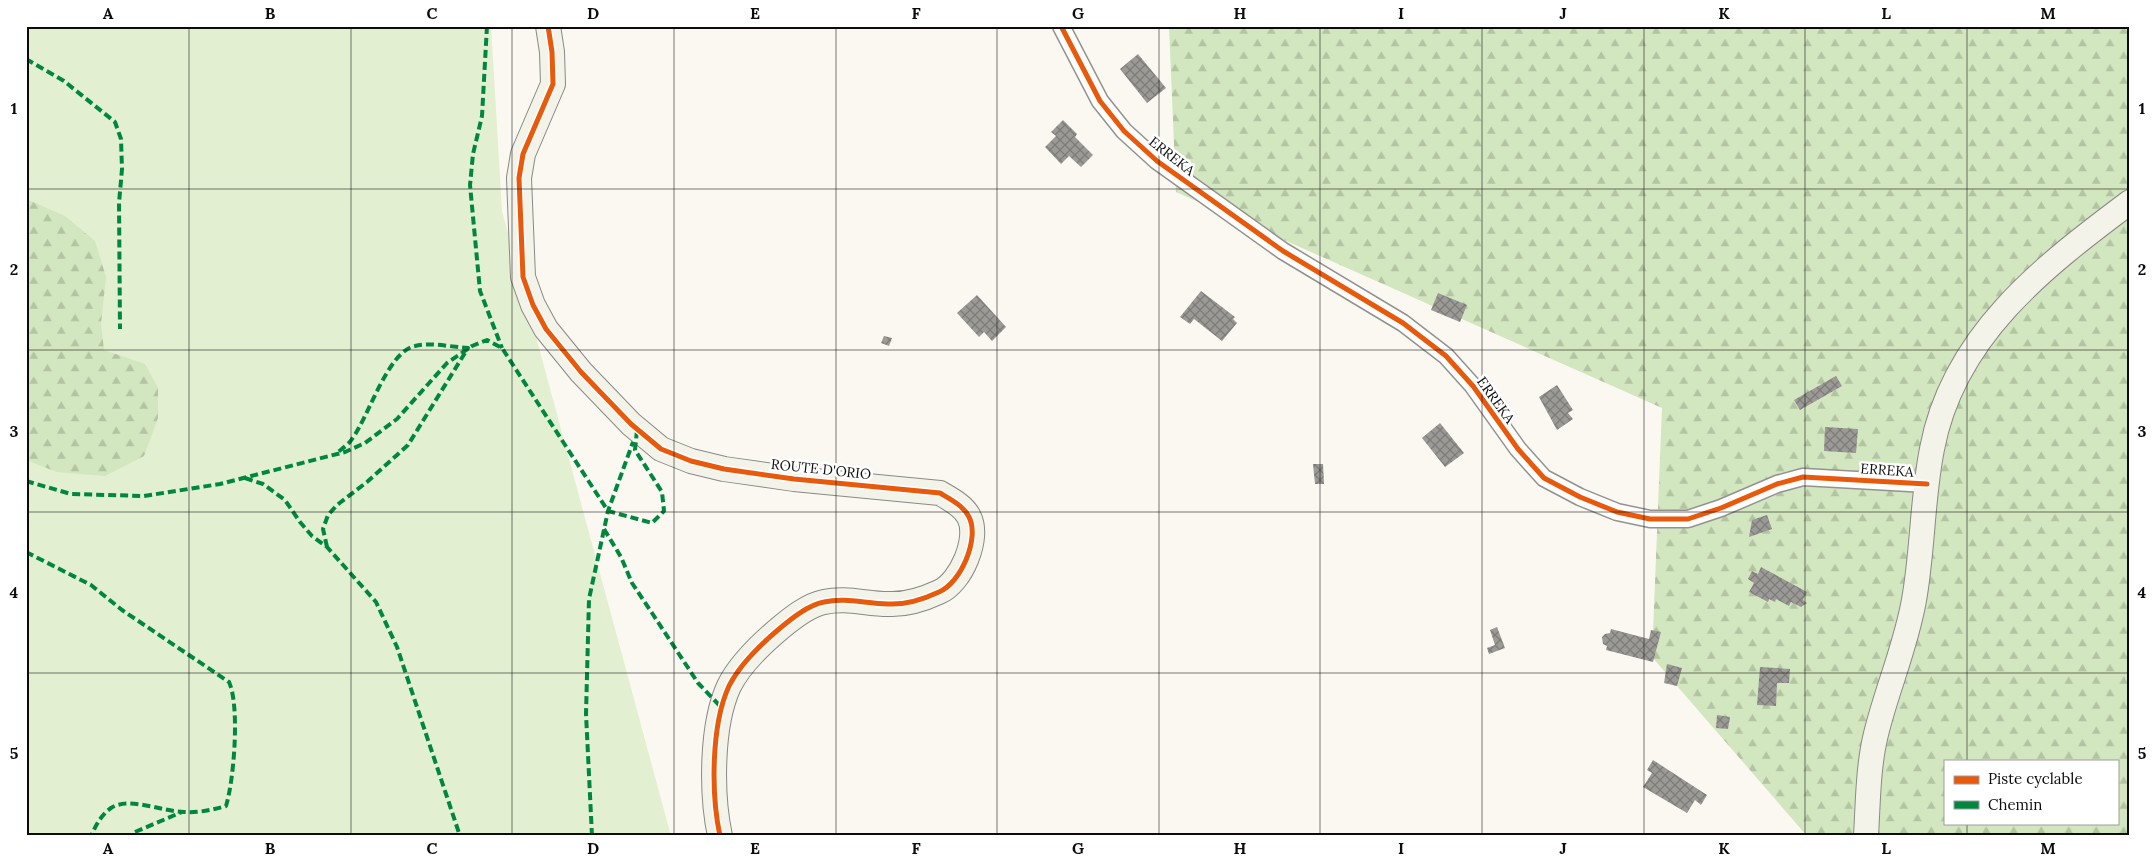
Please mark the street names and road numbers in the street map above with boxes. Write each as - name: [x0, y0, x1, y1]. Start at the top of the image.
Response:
- street label: ERREKA: [1145, 132, 1199, 180]
- street label: ERREKA: [1473, 373, 1519, 427]
- street label: ROUTE D'ORIO: [770, 455, 872, 483]
- street label: ERREKA: [1860, 459, 1914, 481]

